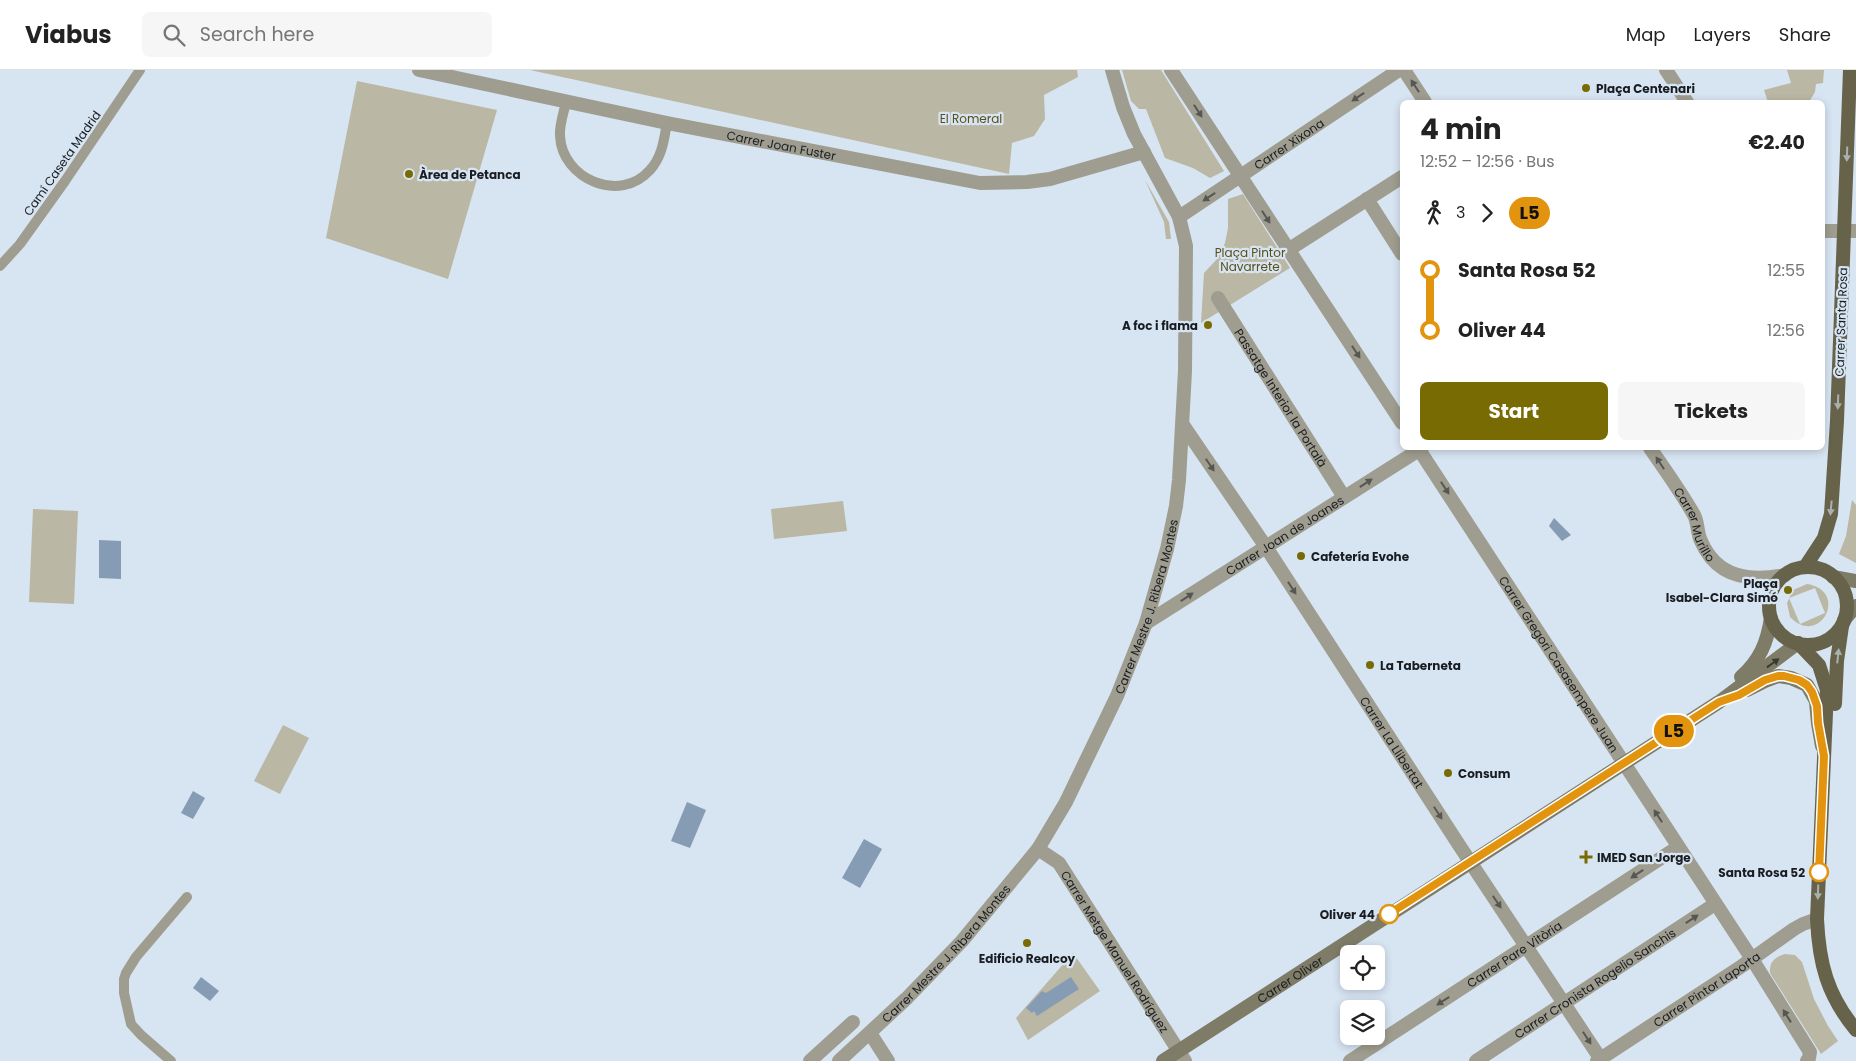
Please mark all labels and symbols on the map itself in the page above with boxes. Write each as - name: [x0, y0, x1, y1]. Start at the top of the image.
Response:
- one-way arrow: [1410, 80, 1420, 93]
- place label: Plaça Centenari: [1596, 80, 1695, 97]
- marker: Plaça Centenari: [1580, 82, 1592, 94]
- one-way arrow: [1351, 92, 1365, 102]
- one-way arrow: [1193, 104, 1202, 118]
- street label: Camí Caseta Madrid: [19, 107, 105, 219]
- park label: El Romeral: [940, 110, 1002, 127]
- street label: Carrer Xixona: [1250, 114, 1327, 173]
- street label: Carrer Joan Fuster: [725, 126, 838, 164]
- one-way arrow: [1843, 146, 1851, 162]
- place label: Àrea de Petanca: [419, 166, 521, 183]
- marker: Àrea de Petanca: [403, 168, 415, 180]
- one-way arrow: [1202, 192, 1216, 202]
- one-way arrow: [1261, 210, 1271, 223]
- park label: Plaça Pintor Navarrete: [1215, 244, 1286, 275]
- street label: Carrer Santa Rosa: [1831, 267, 1851, 377]
- place label: A foc i flama: [1122, 317, 1198, 334]
- marker: A foc i flama: [1202, 319, 1214, 331]
- street label: Passatge Interior la Portalà: [1231, 325, 1331, 470]
- one-way arrow: [1351, 346, 1361, 359]
- one-way arrow: [1834, 394, 1842, 410]
- one-way arrow: [1655, 456, 1665, 469]
- one-way arrow: [1205, 458, 1215, 472]
- one-way arrow: [1359, 479, 1373, 488]
- one-way arrow: [1440, 482, 1450, 495]
- street label: Carrer Murillo: [1670, 484, 1720, 565]
- street label: Carrer Joan de Joanes: [1222, 491, 1347, 579]
- one-way arrow: [1827, 500, 1835, 516]
- street label: Carrer Mestre J. Ribera Montes: [1110, 518, 1182, 696]
- place label: Cafetería Evohe: [1311, 548, 1410, 565]
- marker: Cafetería Evohe: [1295, 550, 1307, 562]
- street label: Carrer Gregori Casasempere Juan: [1495, 572, 1623, 756]
- place label: Plaça Isabel-Clara Simó: [1666, 575, 1778, 606]
- one-way arrow: [1288, 582, 1297, 595]
- marker: Plaça Isabel-Clara Simó: [1782, 584, 1794, 596]
- one-way arrow: [1181, 593, 1194, 602]
- one-way arrow: [1834, 648, 1842, 664]
- place label: La Taberneta: [1380, 657, 1461, 674]
- one-way arrow: [1766, 658, 1780, 668]
- marker: La Taberneta: [1364, 659, 1376, 671]
- street label: Carrer La Llibertat: [1356, 693, 1428, 791]
- line badge: L5: [1652, 715, 1696, 747]
- place label: Consum: [1458, 765, 1511, 782]
- marker: Consum: [1442, 767, 1454, 779]
- one-way arrow: [1433, 806, 1443, 819]
- one-way arrow: [1654, 809, 1663, 823]
- place label: IMED San Jorge: [1597, 849, 1691, 866]
- marker: IMED San Jorge: [1579, 850, 1593, 864]
- marker: Santa Rosa 52: [1809, 862, 1829, 882]
- place label: Santa Rosa 52: [1718, 864, 1805, 881]
- street label: Carrer Metge Manuel Rodríguez: [1057, 867, 1173, 1036]
- one-way arrow: [1631, 869, 1644, 879]
- street label: Carrer Mestre J. Ribera Montes: [878, 881, 1014, 1026]
- one-way arrow: [1814, 884, 1822, 900]
- one-way arrow: [1492, 896, 1502, 909]
- marker: Oliver 44: [1379, 904, 1399, 924]
- place label: Oliver 44: [1320, 906, 1375, 923]
- one-way arrow: [1685, 914, 1699, 924]
- street label: Carrer Pare Vitòria: [1463, 917, 1565, 991]
- street label: Carrer Cronista Rogelio Sanchis: [1511, 924, 1679, 1042]
- marker: Edificio Realcoy: [1021, 937, 1033, 949]
- street label: Carrer Pintor Laporta: [1650, 947, 1763, 1031]
- place label: Edificio Realcoy: [979, 950, 1076, 967]
- street label: Carrer Oliver: [1254, 951, 1327, 1007]
- one-way arrow: [1436, 996, 1449, 1006]
- one-way arrow: [1782, 1009, 1792, 1022]
- one-way arrow: [1582, 1031, 1592, 1044]

